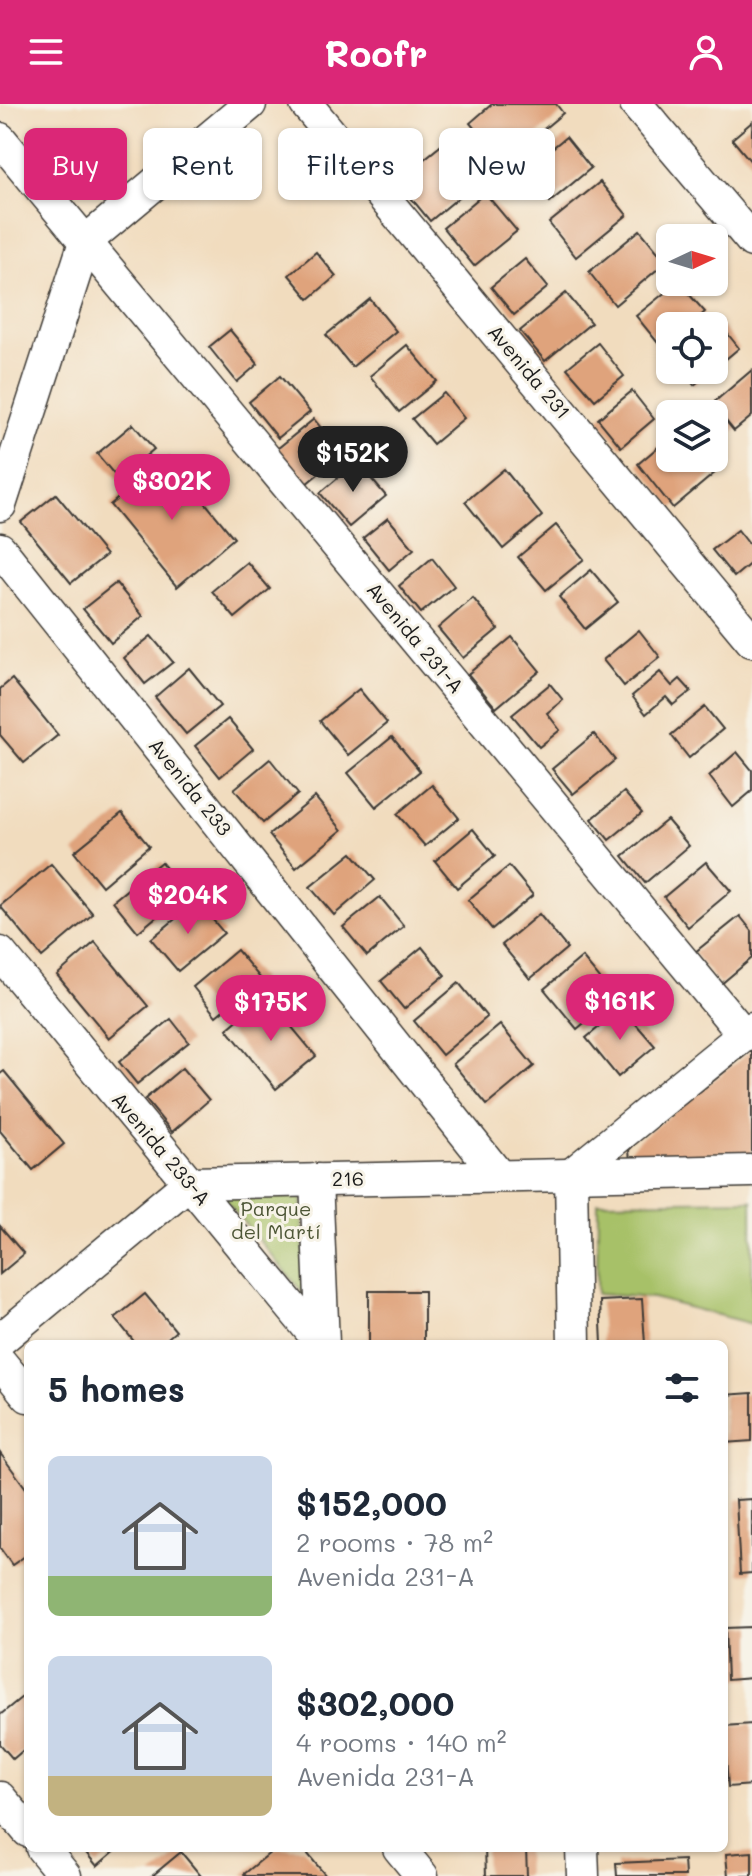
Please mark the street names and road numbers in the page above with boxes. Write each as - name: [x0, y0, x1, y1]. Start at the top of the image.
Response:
- street label: Avenida 231: [483, 319, 577, 424]
- street label: Avenida 231-A: [362, 576, 470, 698]
- street label: Avenida 233: [144, 732, 238, 840]
- street label: Avenida 233-A: [107, 1086, 217, 1210]
- street label: 216: [332, 1165, 364, 1191]

